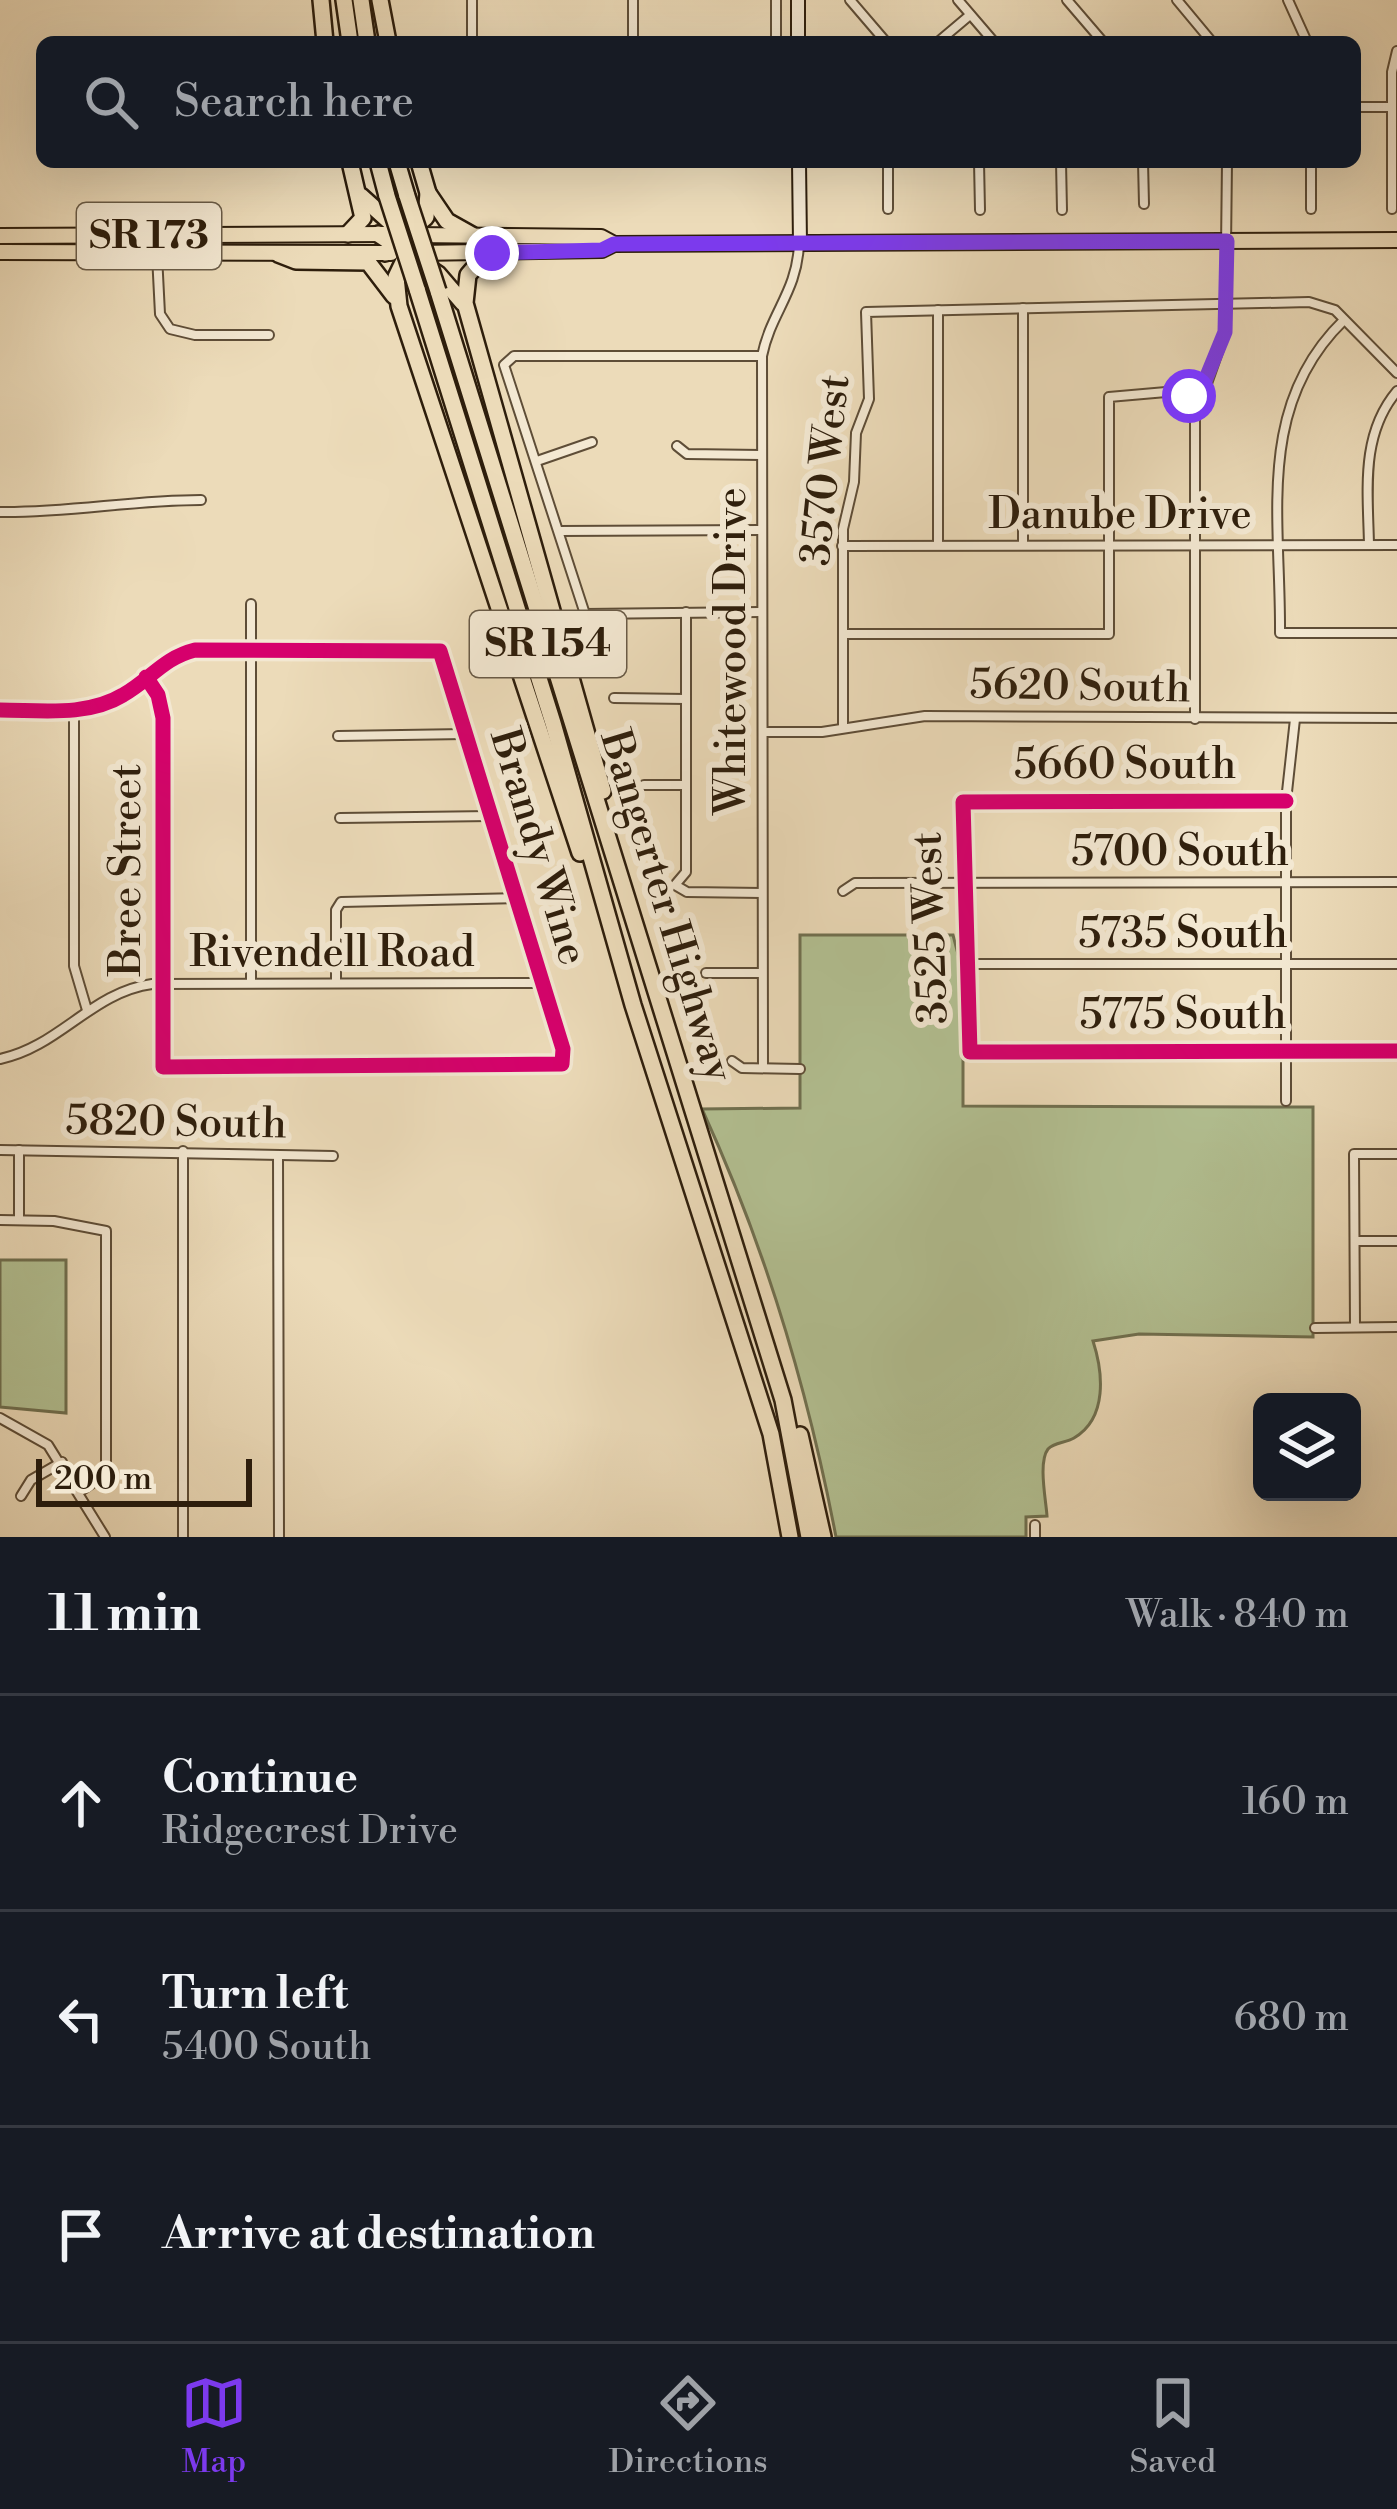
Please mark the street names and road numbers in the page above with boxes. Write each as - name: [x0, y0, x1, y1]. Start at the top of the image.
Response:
- road number: SR 173: [77, 203, 221, 269]
- street label: 3570 West: [790, 372, 862, 568]
- street label: Whitewood Drive: [706, 487, 759, 817]
- street label: Danube Drive: [988, 489, 1252, 542]
- road number: SR 154: [470, 611, 626, 677]
- street label: 5620 South: [969, 659, 1191, 715]
- street label: Brandy Wine: [476, 722, 599, 972]
- street label: Bangerter Highway: [586, 723, 745, 1089]
- street label: 5660 South: [1014, 739, 1236, 792]
- street label: Bree Street: [101, 764, 154, 977]
- street label: 5700 South: [1071, 826, 1289, 879]
- street label: 3525 West: [901, 831, 961, 1025]
- street label: 5735 South: [1078, 908, 1288, 961]
- street label: Rivendell Road: [189, 927, 475, 980]
- street label: 5775 South: [1080, 989, 1286, 1042]
- street label: 5820 South: [65, 1095, 287, 1151]

